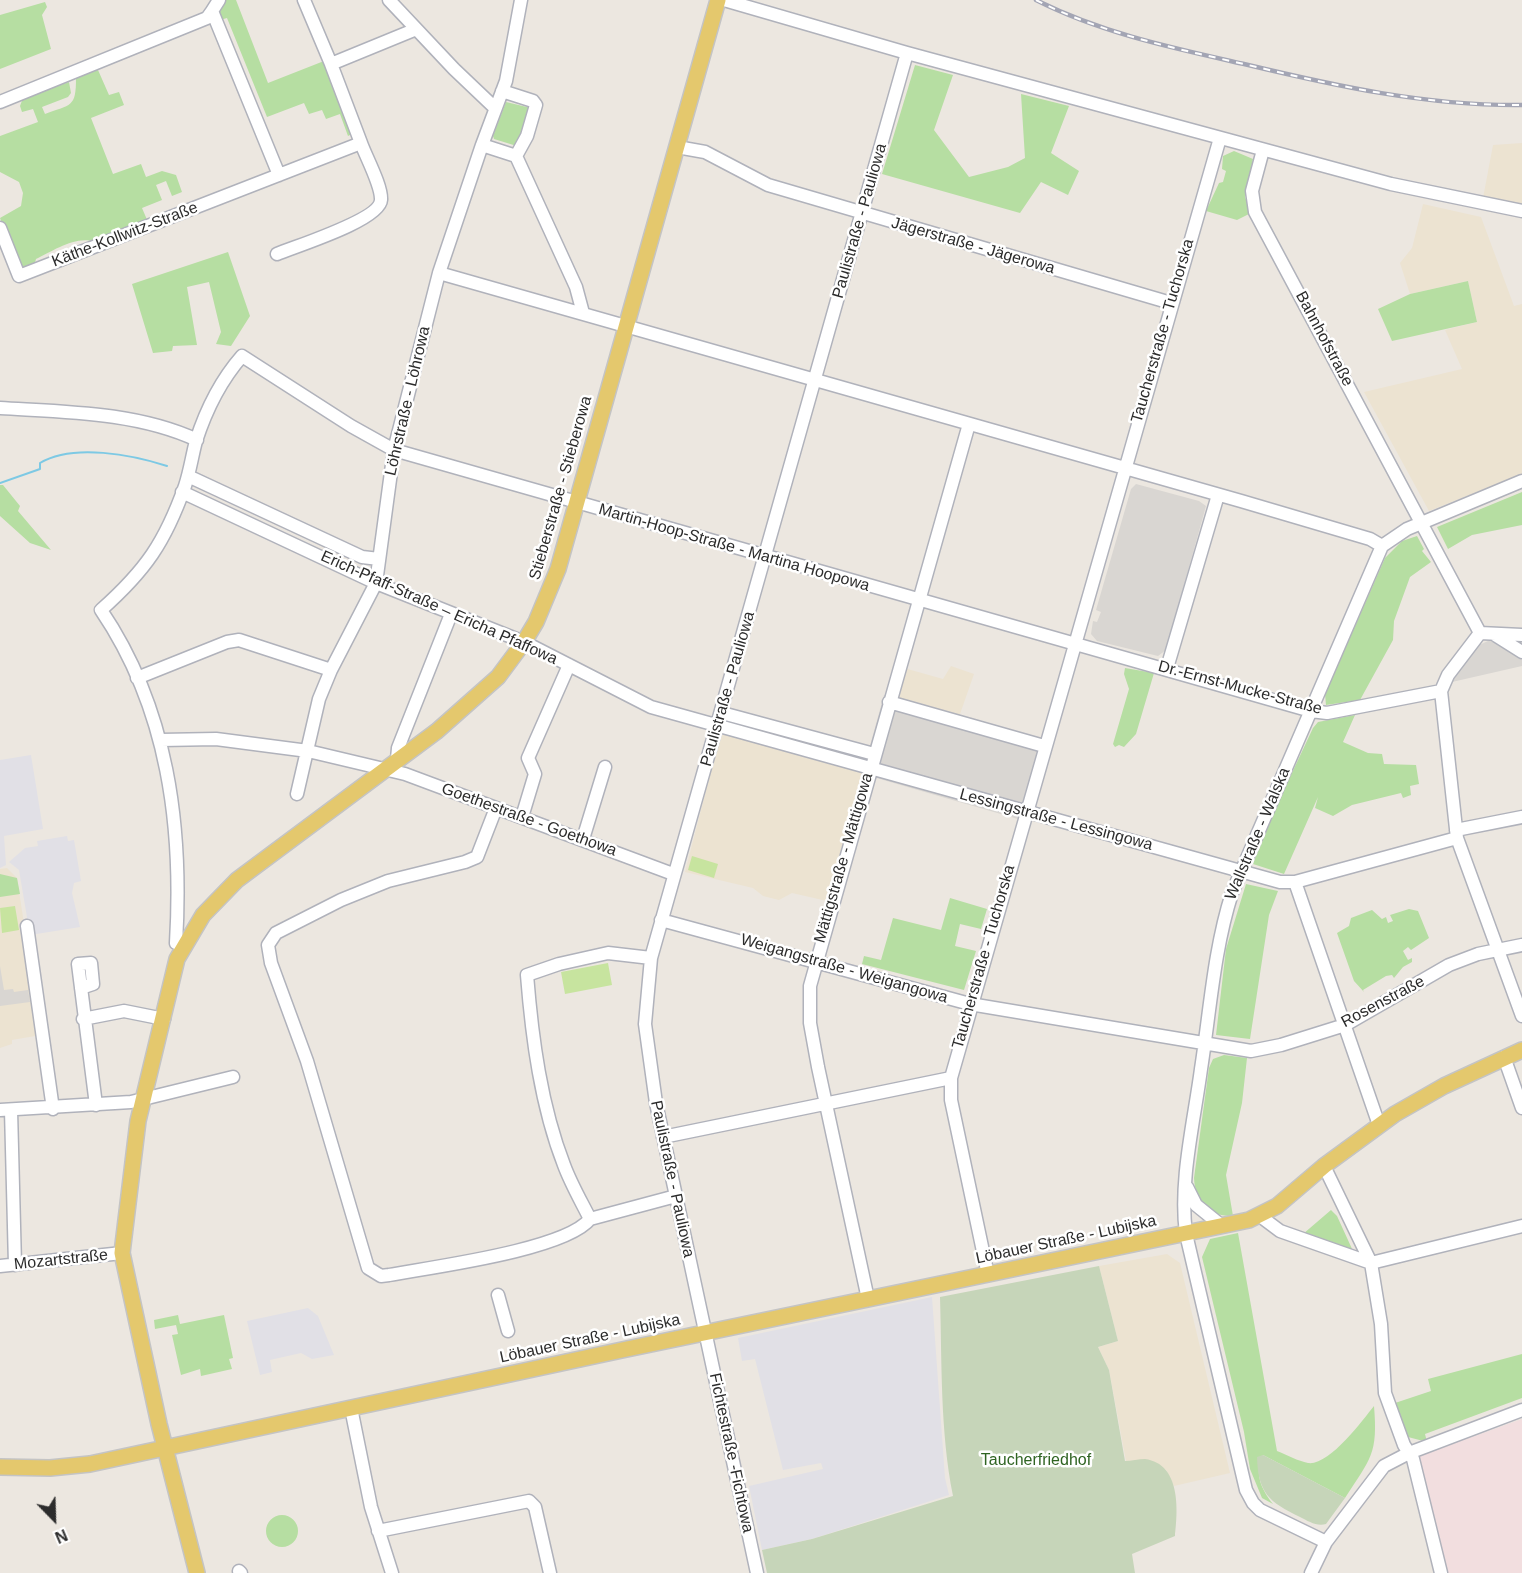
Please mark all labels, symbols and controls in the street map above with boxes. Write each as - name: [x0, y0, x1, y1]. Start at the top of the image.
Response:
- street label: Paulistraße - Pauliowa: [829, 141, 891, 301]
- street label: Käthe-Kollwitz-Straße: [49, 198, 201, 272]
- street label: Jägerstraße - Jägerowa: [889, 213, 1057, 279]
- street label: Taucherstraße - Tuchorska: [1128, 237, 1198, 425]
- street label: Bahnhofstraße: [1291, 288, 1357, 390]
- street label: Löhrstraße - Löhrowa: [381, 324, 435, 478]
- street label: Stieberstraße - Stieberowa: [526, 394, 596, 582]
- street label: Martin-Hoop-Straße - Martina Hoopowa: [596, 500, 872, 596]
- street label: Erich-Pfaff-Straße – Ericha Pfaffowa: [318, 547, 560, 669]
- street label: Paulistraße - Pauliowa: [697, 609, 759, 769]
- street label: Dr.-Ernst-Mucke-Straße: [1156, 657, 1324, 719]
- street label: Wallstraße - Walska: [1221, 765, 1295, 903]
- street label: Mättigstraße - Mättigowa: [811, 771, 877, 945]
- street label: Goethestraße - Goethowa: [439, 779, 619, 861]
- street label: Lessingstraße - Lessingowa: [957, 785, 1155, 855]
- street label: Taucherstraße - Tuchorska: [949, 863, 1019, 1051]
- street label: Weigangstraße - Weigangowa: [738, 930, 950, 1008]
- street label: Rosenstraße: [1338, 972, 1428, 1032]
- street label: Paulistraße - Pauliowa: [646, 1099, 698, 1259]
- street label: Löbauer Straße - Lubijska: [974, 1211, 1158, 1269]
- street label: Mozartstraße: [13, 1246, 109, 1274]
- street label: Löbauer Straße - Lubijska: [498, 1310, 682, 1368]
- street label: Fichtestraße -Fichtowa: [705, 1371, 757, 1535]
- park label: Taucherfriedhof: [981, 1451, 1091, 1471]
- north arrow: [24, 1489, 84, 1549]
- text: N: [53, 1526, 70, 1546]

